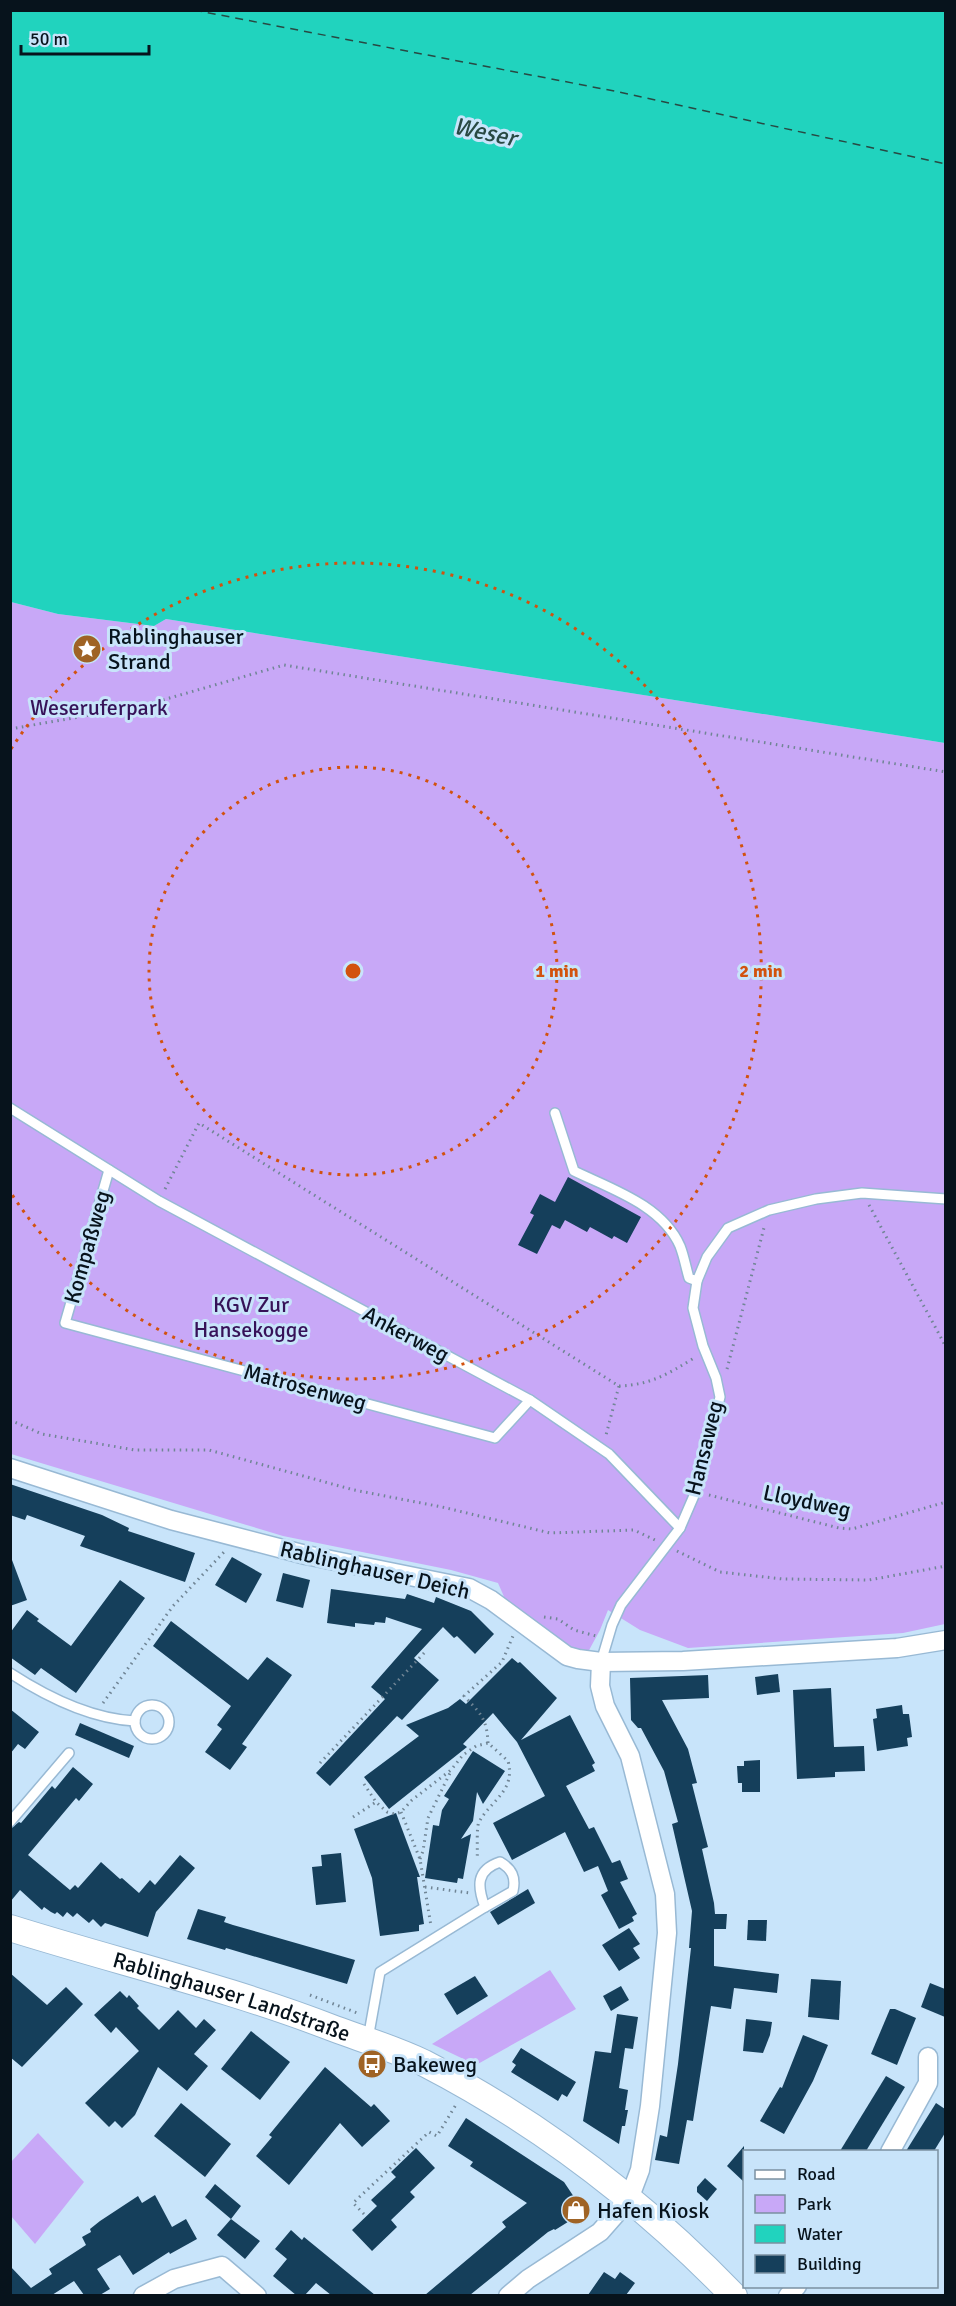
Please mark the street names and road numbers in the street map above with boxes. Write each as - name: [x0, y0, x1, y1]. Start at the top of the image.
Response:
- street label: Kompaßweg: [58, 1187, 116, 1307]
- street label: Ankerweg: [358, 1300, 454, 1368]
- street label: Matrosenweg: [241, 1358, 369, 1416]
- street label: Hansaweg: [679, 1398, 729, 1498]
- street label: Lloydweg: [761, 1479, 853, 1523]
- street label: Rablinghauser Deich: [277, 1535, 473, 1605]
- street label: Rablinghauser Landstraße: [110, 1946, 354, 2047]

